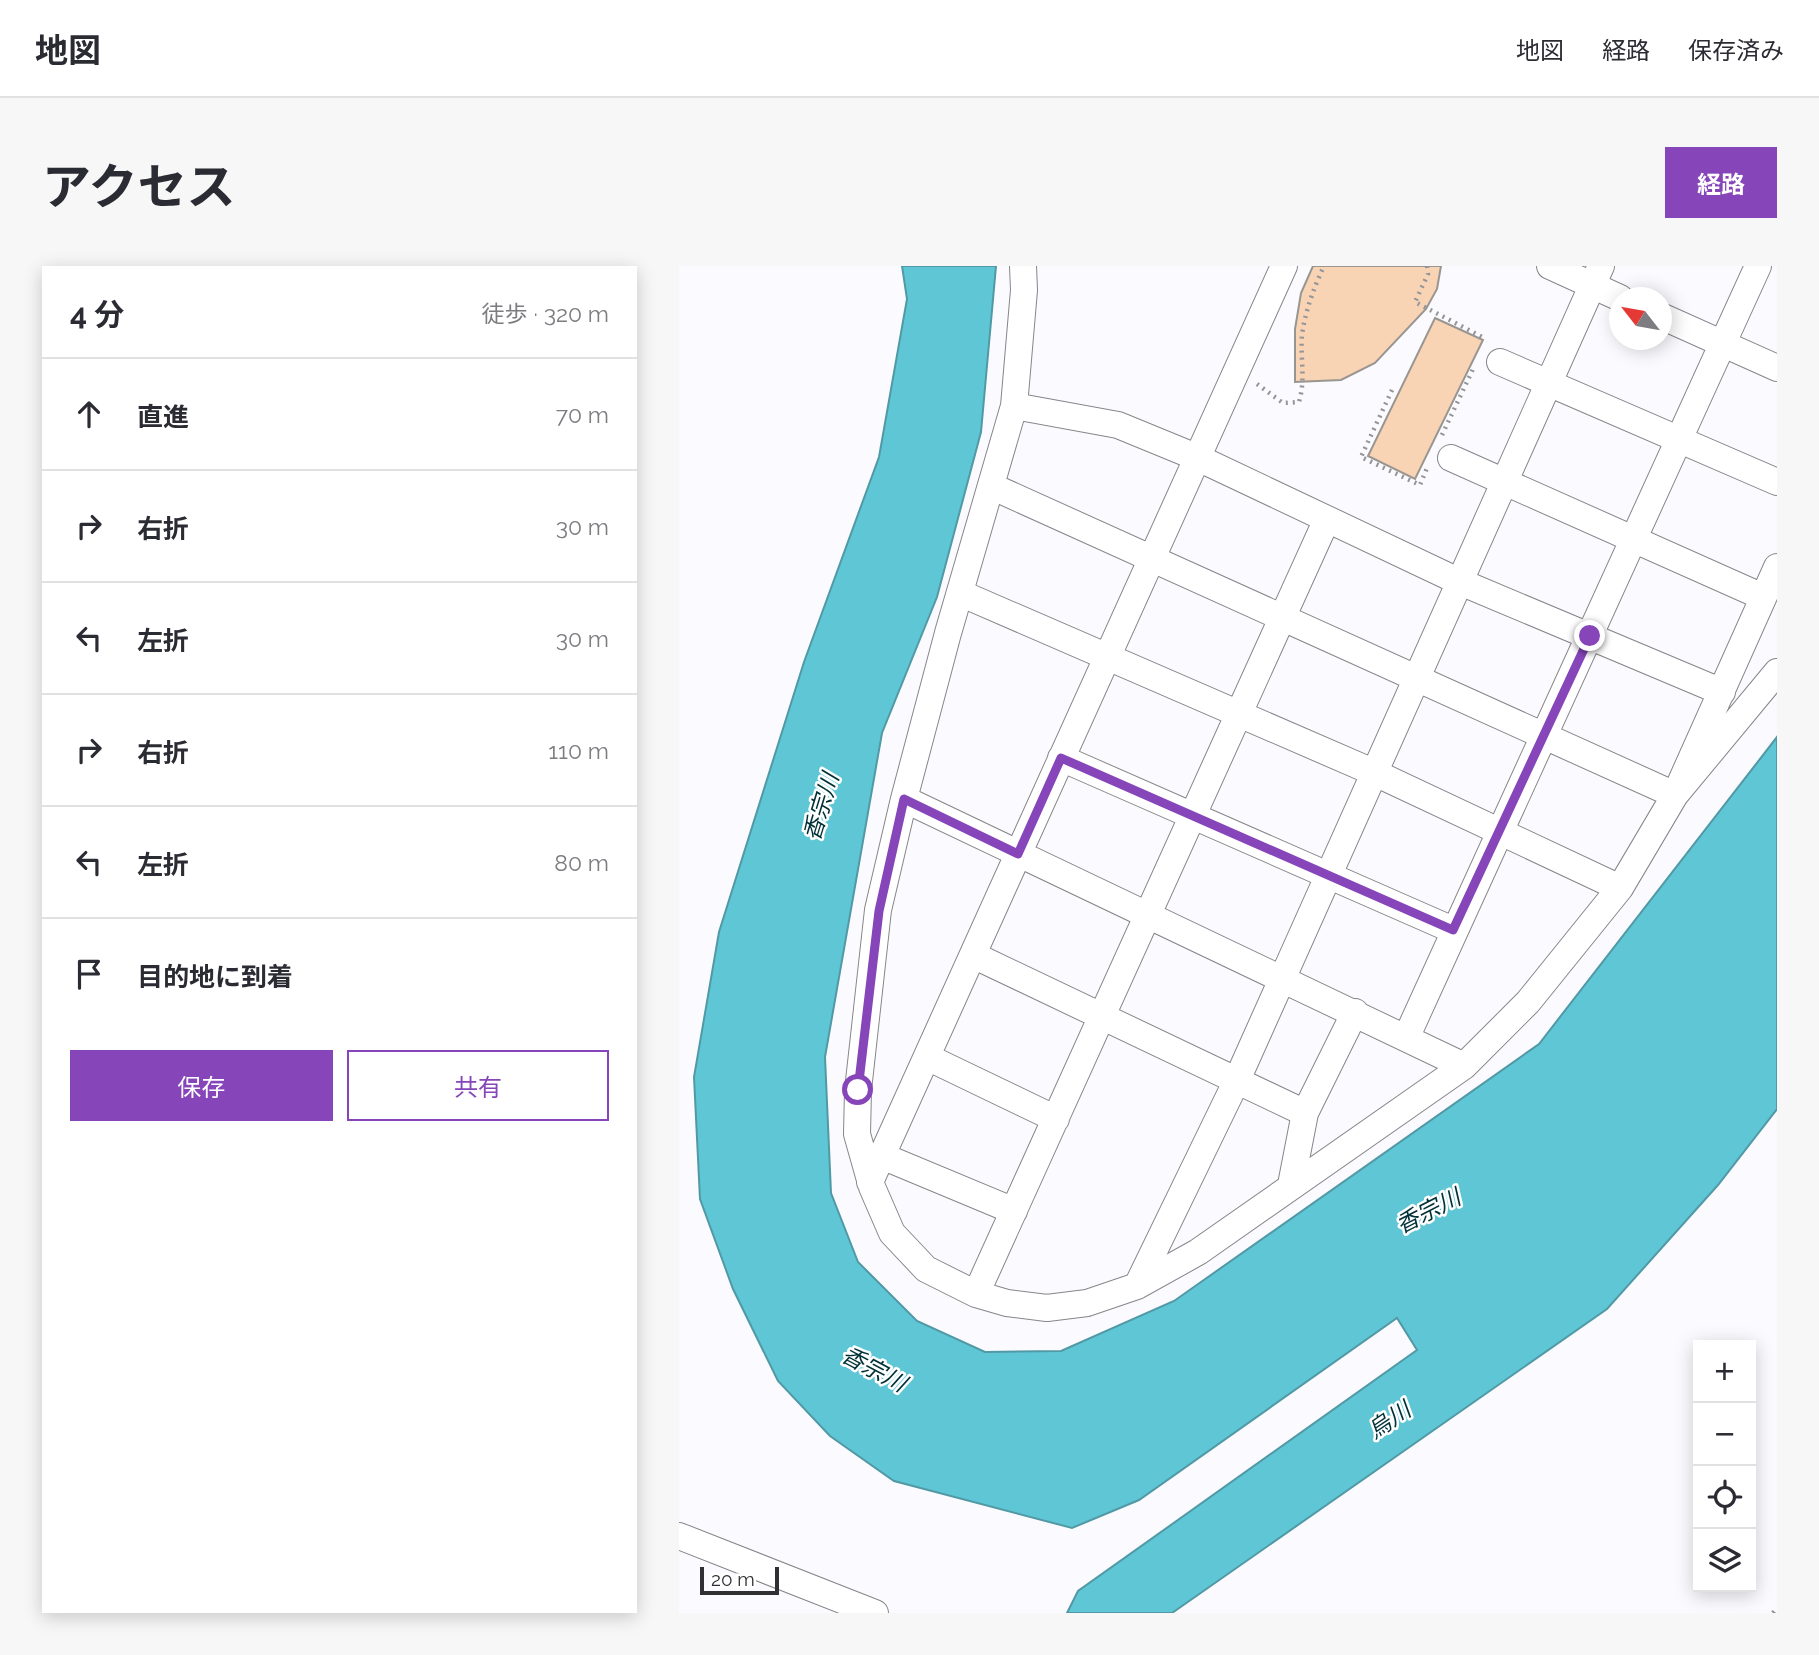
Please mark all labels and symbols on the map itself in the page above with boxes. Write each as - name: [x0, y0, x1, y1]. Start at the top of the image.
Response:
- north arrow: [1609, 287, 1672, 350]
- route end: [1574, 620, 1605, 651]
- water label: 香宗川: [798, 767, 844, 844]
- route start: [842, 1074, 873, 1105]
- water label: 香宗川: [1391, 1182, 1467, 1238]
- water label: 香宗川: [837, 1340, 914, 1398]
- water label: 烏川: [1362, 1394, 1418, 1444]
- scale bar: [700, 1564, 779, 1596]

